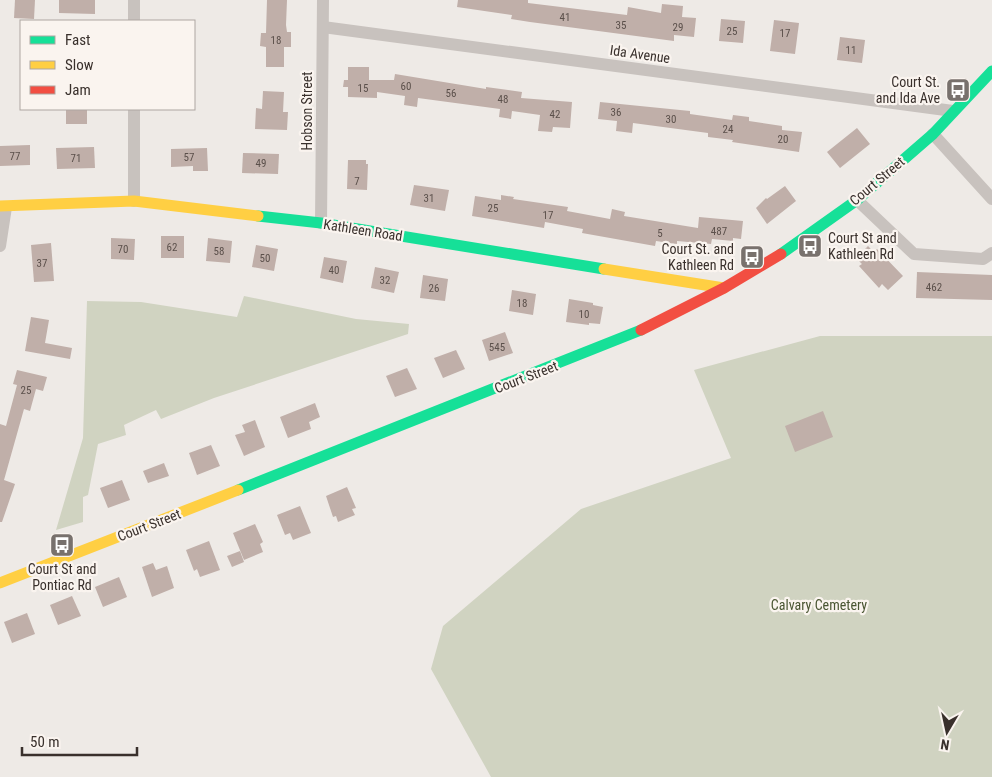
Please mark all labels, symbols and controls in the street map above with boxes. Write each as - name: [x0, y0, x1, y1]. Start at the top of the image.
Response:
- house number: 41: [560, 11, 570, 24]
- house number: 35: [616, 19, 626, 32]
- legend: [20, 20, 195, 110]
- house number: 29: [673, 21, 683, 34]
- house number: 25: [727, 25, 737, 38]
- house number: 17: [780, 27, 790, 40]
- text: Fast: [65, 31, 90, 49]
- house number: 18: [271, 34, 281, 47]
- street label: Ida Avenue: [609, 42, 672, 66]
- house number: 11: [846, 44, 856, 57]
- text: Slow: [65, 56, 94, 74]
- street label: Hobson Street: [299, 72, 315, 150]
- place label: Court St. and Ida Ave: [876, 74, 940, 106]
- bus stop icon: Court St. and Ida Ave: [945, 77, 971, 103]
- house number: 60: [401, 80, 411, 93]
- text: Jam: [65, 81, 91, 99]
- house number: 15: [358, 82, 368, 95]
- house number: 56: [446, 87, 456, 100]
- house number: 48: [498, 93, 508, 106]
- house number: 36: [611, 106, 621, 119]
- house number: 42: [550, 108, 560, 121]
- house number: 30: [666, 113, 676, 126]
- house number: 24: [723, 123, 734, 136]
- house number: 20: [778, 133, 788, 146]
- house number: 77: [10, 150, 20, 163]
- house number: 57: [184, 151, 194, 164]
- house number: 71: [71, 152, 81, 165]
- street label: Court Street: [846, 153, 908, 209]
- house number: 49: [256, 157, 266, 170]
- house number: 7: [354, 175, 360, 188]
- house number: 31: [424, 192, 434, 205]
- house number: 25: [488, 202, 498, 215]
- house number: 17: [543, 209, 553, 222]
- street label: Kathleen Road: [322, 216, 404, 244]
- house number: 487: [711, 225, 727, 238]
- house number: 5: [657, 227, 663, 240]
- place label: Court St and Kathleen Rd: [828, 230, 897, 262]
- bus stop icon: Court St and Kathleen Rd: [797, 233, 823, 259]
- house number: 62: [167, 241, 177, 254]
- place label: Court St. and Kathleen Rd: [662, 241, 734, 273]
- house number: 70: [118, 243, 128, 256]
- bus stop icon: Court St. and Kathleen Rd: [739, 244, 765, 270]
- house number: 58: [214, 245, 224, 258]
- house number: 50: [260, 252, 270, 265]
- house number: 37: [37, 257, 47, 270]
- house number: 40: [329, 264, 339, 277]
- house number: 32: [380, 274, 390, 287]
- house number: 462: [926, 281, 942, 294]
- house number: 26: [429, 282, 439, 295]
- house number: 18: [517, 297, 527, 310]
- house number: 10: [579, 308, 589, 321]
- house number: 545: [489, 341, 505, 354]
- street label: Court Street: [492, 358, 560, 396]
- house number: 25: [21, 384, 31, 397]
- street label: Court Street: [115, 506, 183, 544]
- bus stop icon: Court St and Pontiac Rd: [49, 532, 75, 558]
- place label: Court St and Pontiac Rd: [28, 561, 96, 593]
- park label: Calvary Cemetery: [771, 597, 867, 613]
- north arrow: [922, 707, 972, 757]
- scale bar: [22, 724, 138, 756]
- text: 50 m: [30, 733, 60, 751]
- text: N: [939, 736, 950, 753]

